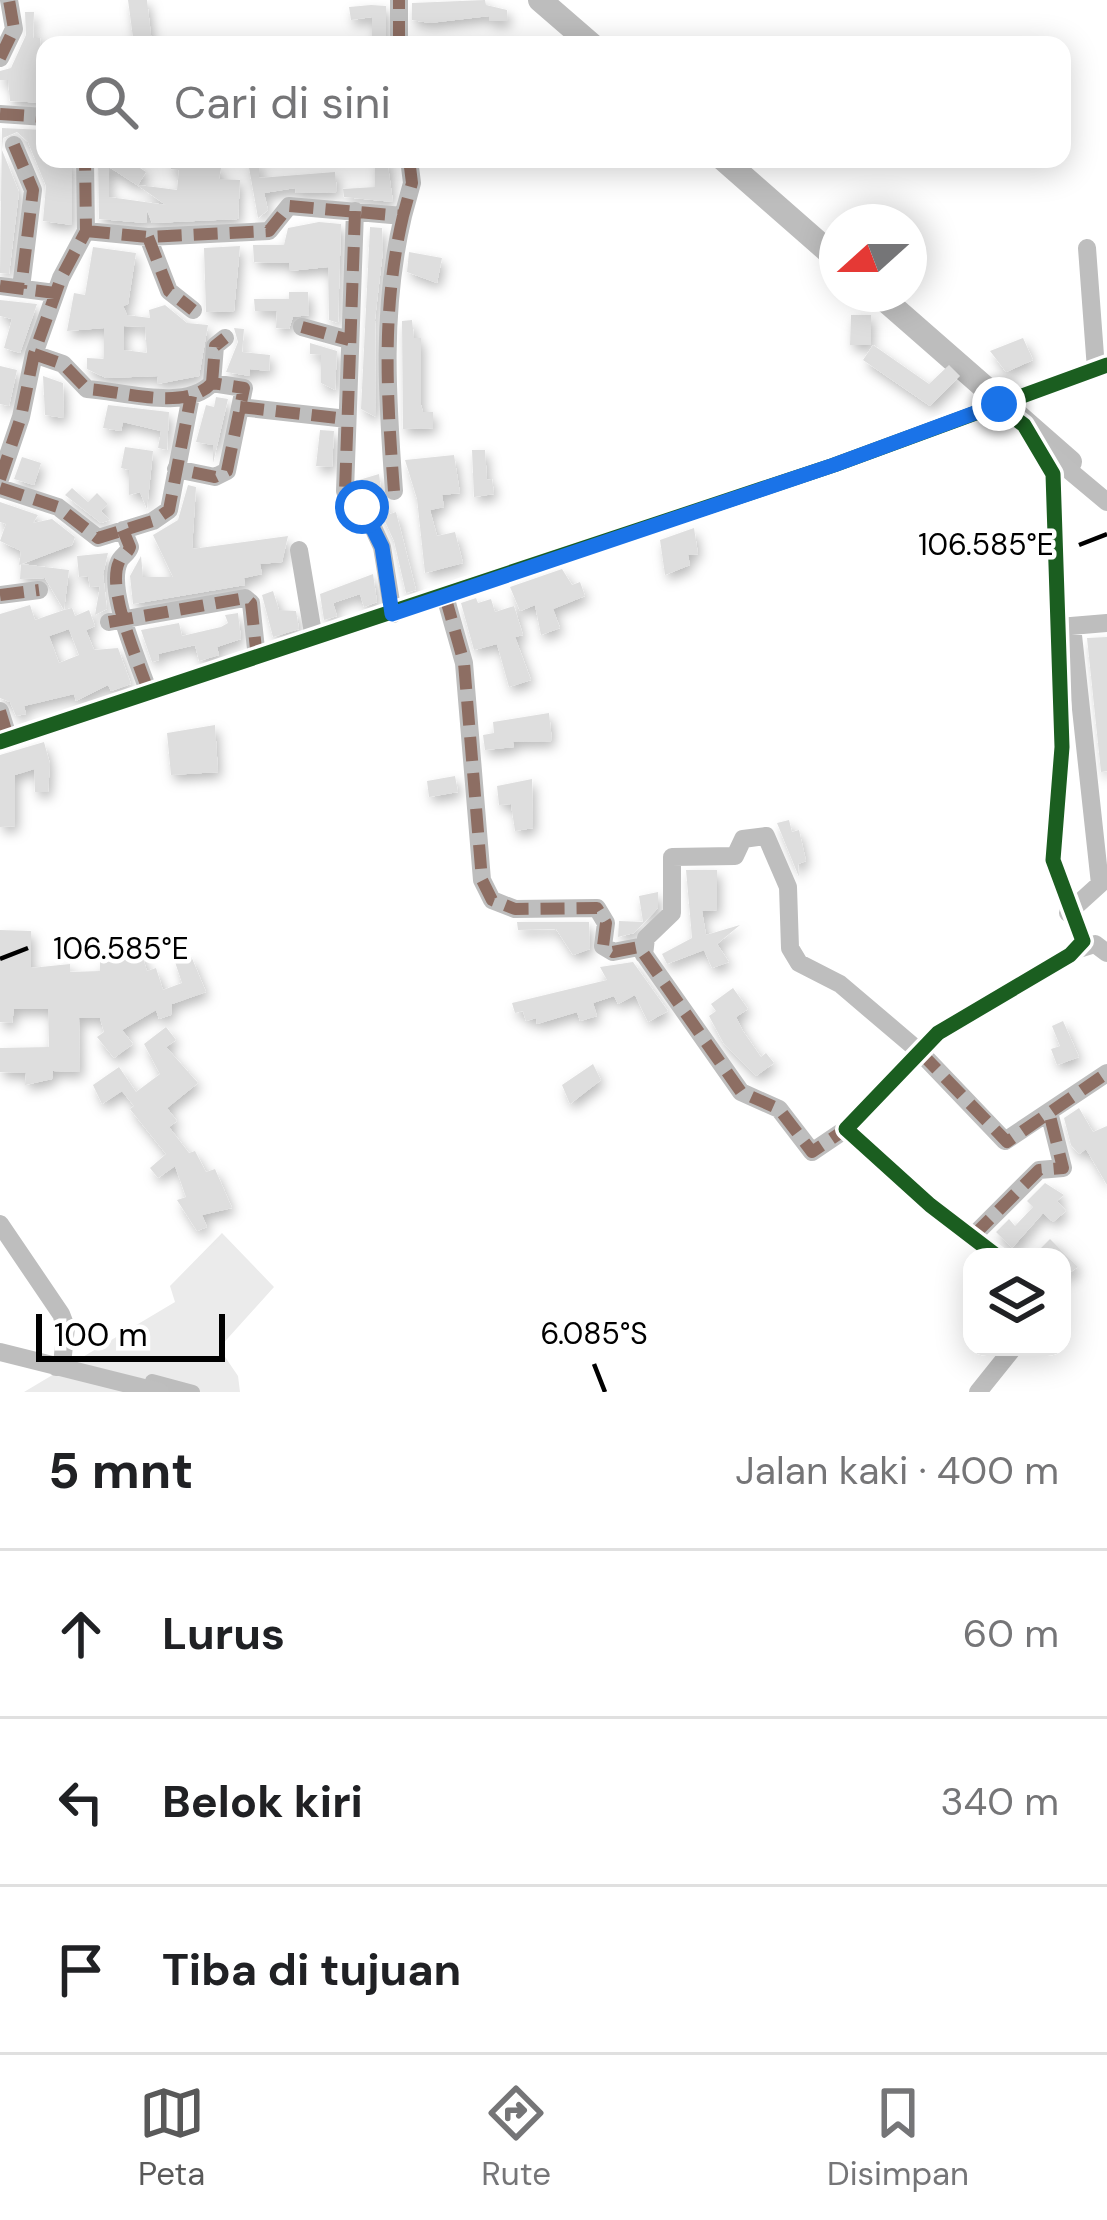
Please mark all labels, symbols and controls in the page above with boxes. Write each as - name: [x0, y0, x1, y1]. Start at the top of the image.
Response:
- search box: [36, 36, 1071, 168]
- icon: search: [78, 69, 144, 135]
- text: Cari di sini: [174, 73, 391, 132]
- north arrow: [819, 204, 927, 312]
- route end: [972, 377, 1026, 431]
- route start: [335, 480, 389, 534]
- text: 106.585°E: [918, 525, 1054, 564]
- text: 106.585°E: [53, 929, 189, 968]
- map controls: [963, 1248, 1071, 1356]
- button: layers: [963, 1248, 1071, 1356]
- scale bar: [36, 1308, 225, 1361]
- text: 100 m: [54, 1313, 148, 1356]
- text: 6.085°S: [540, 1314, 648, 1353]
- text: 5 mnt: [48, 1437, 193, 1504]
- text: Jalan kaki · 400 m: [735, 1445, 1059, 1496]
- icon: ahead: [48, 1601, 114, 1667]
- text: Lurus: [162, 1604, 285, 1663]
- text: 60 m: [963, 1608, 1059, 1659]
- icon: left: [48, 1769, 114, 1835]
- text: Belok kiri: [162, 1772, 363, 1831]
- text: 340 m: [940, 1776, 1059, 1827]
- icon: arrive: [48, 1937, 114, 2003]
- text: Tiba di tujuan: [162, 1940, 461, 1999]
- tab: Peta: [138, 2080, 205, 2195]
- tab: Rute: [481, 2080, 551, 2195]
- tab: Disimpan: [827, 2080, 969, 2195]

